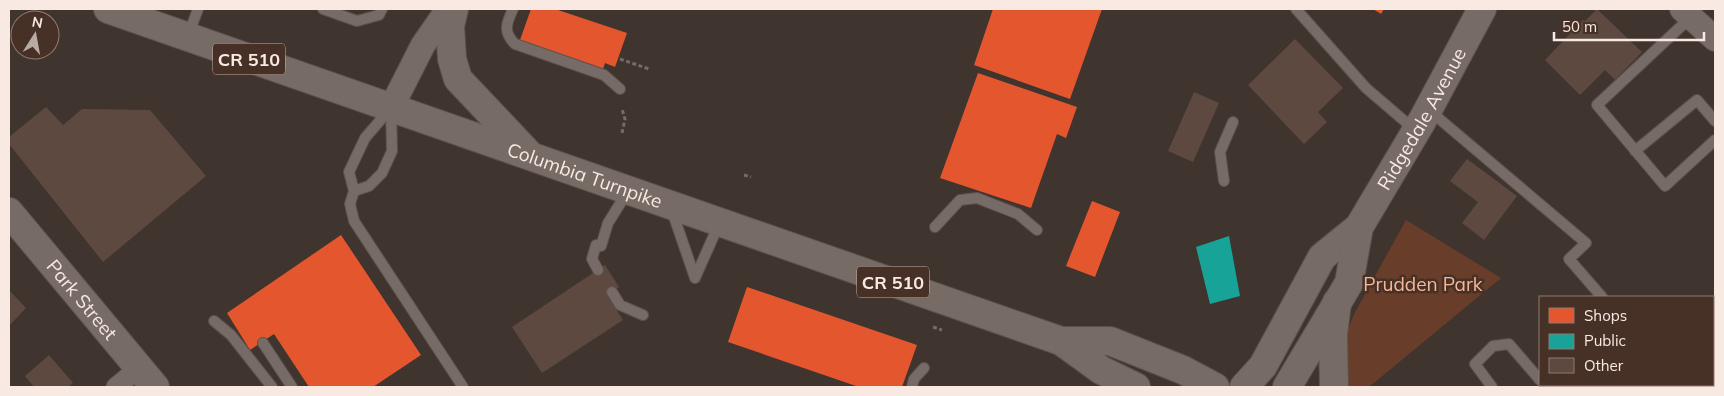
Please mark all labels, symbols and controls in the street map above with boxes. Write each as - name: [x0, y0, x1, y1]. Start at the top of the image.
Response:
- north arrow: [10, 10, 60, 60]
- scale bar: [1554, 10, 1704, 42]
- text: N: [31, 12, 44, 32]
- text: 50 m: [1562, 17, 1597, 36]
- street label: Ridgedale Avenue: [1372, 43, 1471, 194]
- road number: CR 510: [213, 44, 285, 74]
- street label: Columbia Turnpike: [504, 137, 666, 213]
- street label: Park Street: [42, 254, 123, 345]
- road number: CR 510: [857, 266, 929, 298]
- park label: Prudden Park: [1363, 272, 1483, 296]
- legend: [1539, 296, 1714, 386]
- text: Shops: [1584, 306, 1627, 325]
- text: Public: [1584, 331, 1626, 350]
- text: Other: [1584, 356, 1624, 375]

